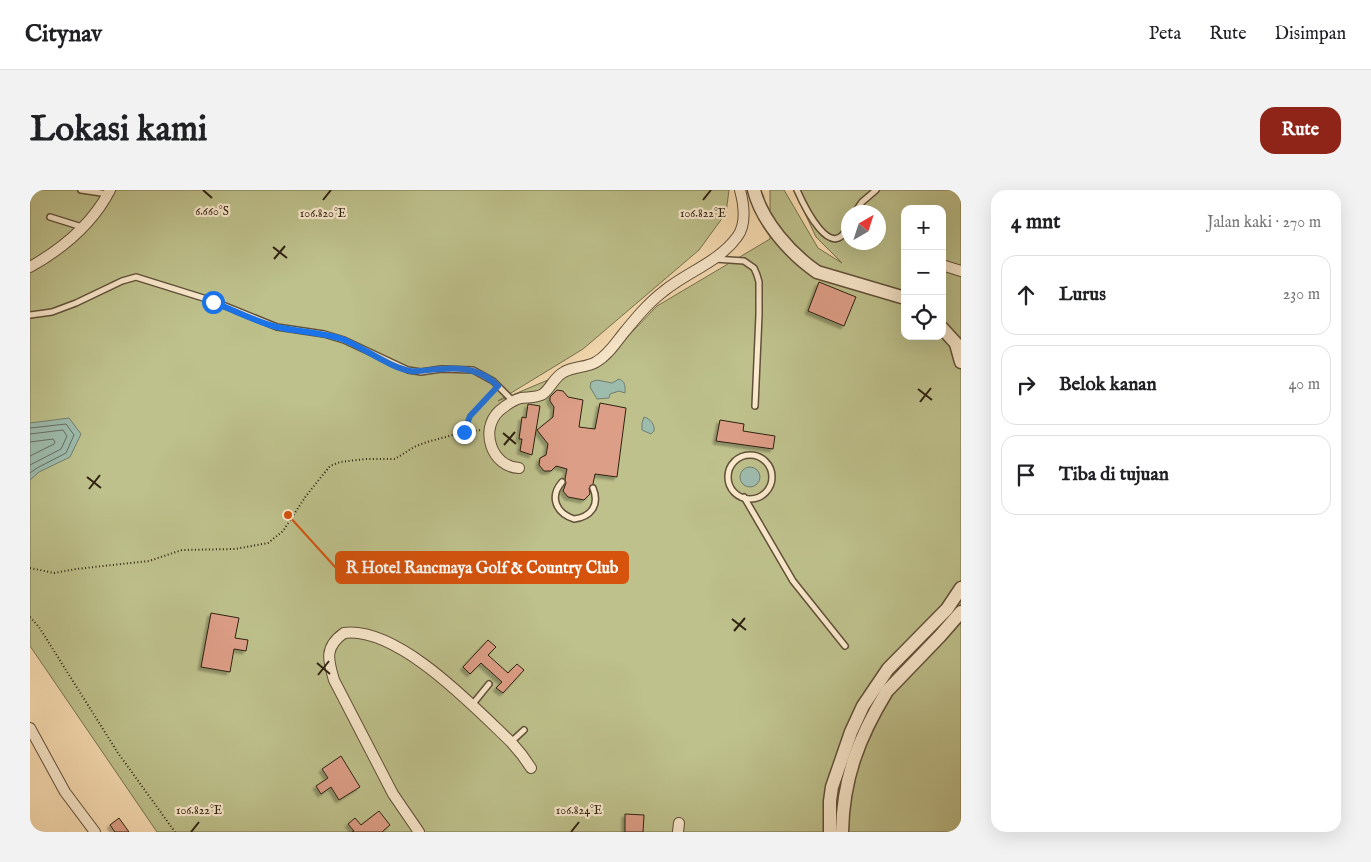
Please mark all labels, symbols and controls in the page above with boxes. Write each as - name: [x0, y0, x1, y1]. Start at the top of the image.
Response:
- text: Citynav: [25, 19, 102, 50]
- text: Peta: [1149, 23, 1181, 46]
- text: Rute: [1209, 23, 1247, 46]
- text: Disimpan: [1275, 23, 1346, 46]
- button: Rute: [1260, 107, 1341, 154]
- text: Lokasi kami: [30, 108, 207, 153]
- text: 6.660°S: [195, 204, 229, 219]
- north arrow: [841, 205, 886, 250]
- map controls: [901, 205, 946, 340]
- button: +: [901, 205, 946, 250]
- text: 106.820°E: [300, 206, 346, 221]
- text: 106.822°E: [680, 206, 726, 221]
- text: 4 mnt: [1011, 209, 1060, 236]
- text: Jalan kaki · 270 m: [1207, 213, 1321, 233]
- button: −: [901, 250, 946, 295]
- icon: ahead: [1012, 281, 1040, 309]
- text: Lurus: [1059, 283, 1106, 307]
- text: 230 m: [1283, 285, 1320, 305]
- route start: [202, 291, 225, 314]
- button: locate: [901, 295, 946, 340]
- icon: right: [1012, 371, 1040, 399]
- text: Belok kanan: [1059, 373, 1157, 397]
- text: 40 m: [1288, 375, 1320, 395]
- route end: [453, 421, 476, 444]
- icon: arrive: [1012, 461, 1040, 489]
- text: Tiba di tujuan: [1059, 463, 1169, 487]
- callout: R Hotel Rancmaya Golf & Country Club: [336, 552, 628, 583]
- text: R Hotel Rancmaya Golf & Country Club: [346, 559, 619, 579]
- text: 106.822°E: [176, 803, 222, 818]
- text: 106.824°E: [556, 803, 602, 818]

